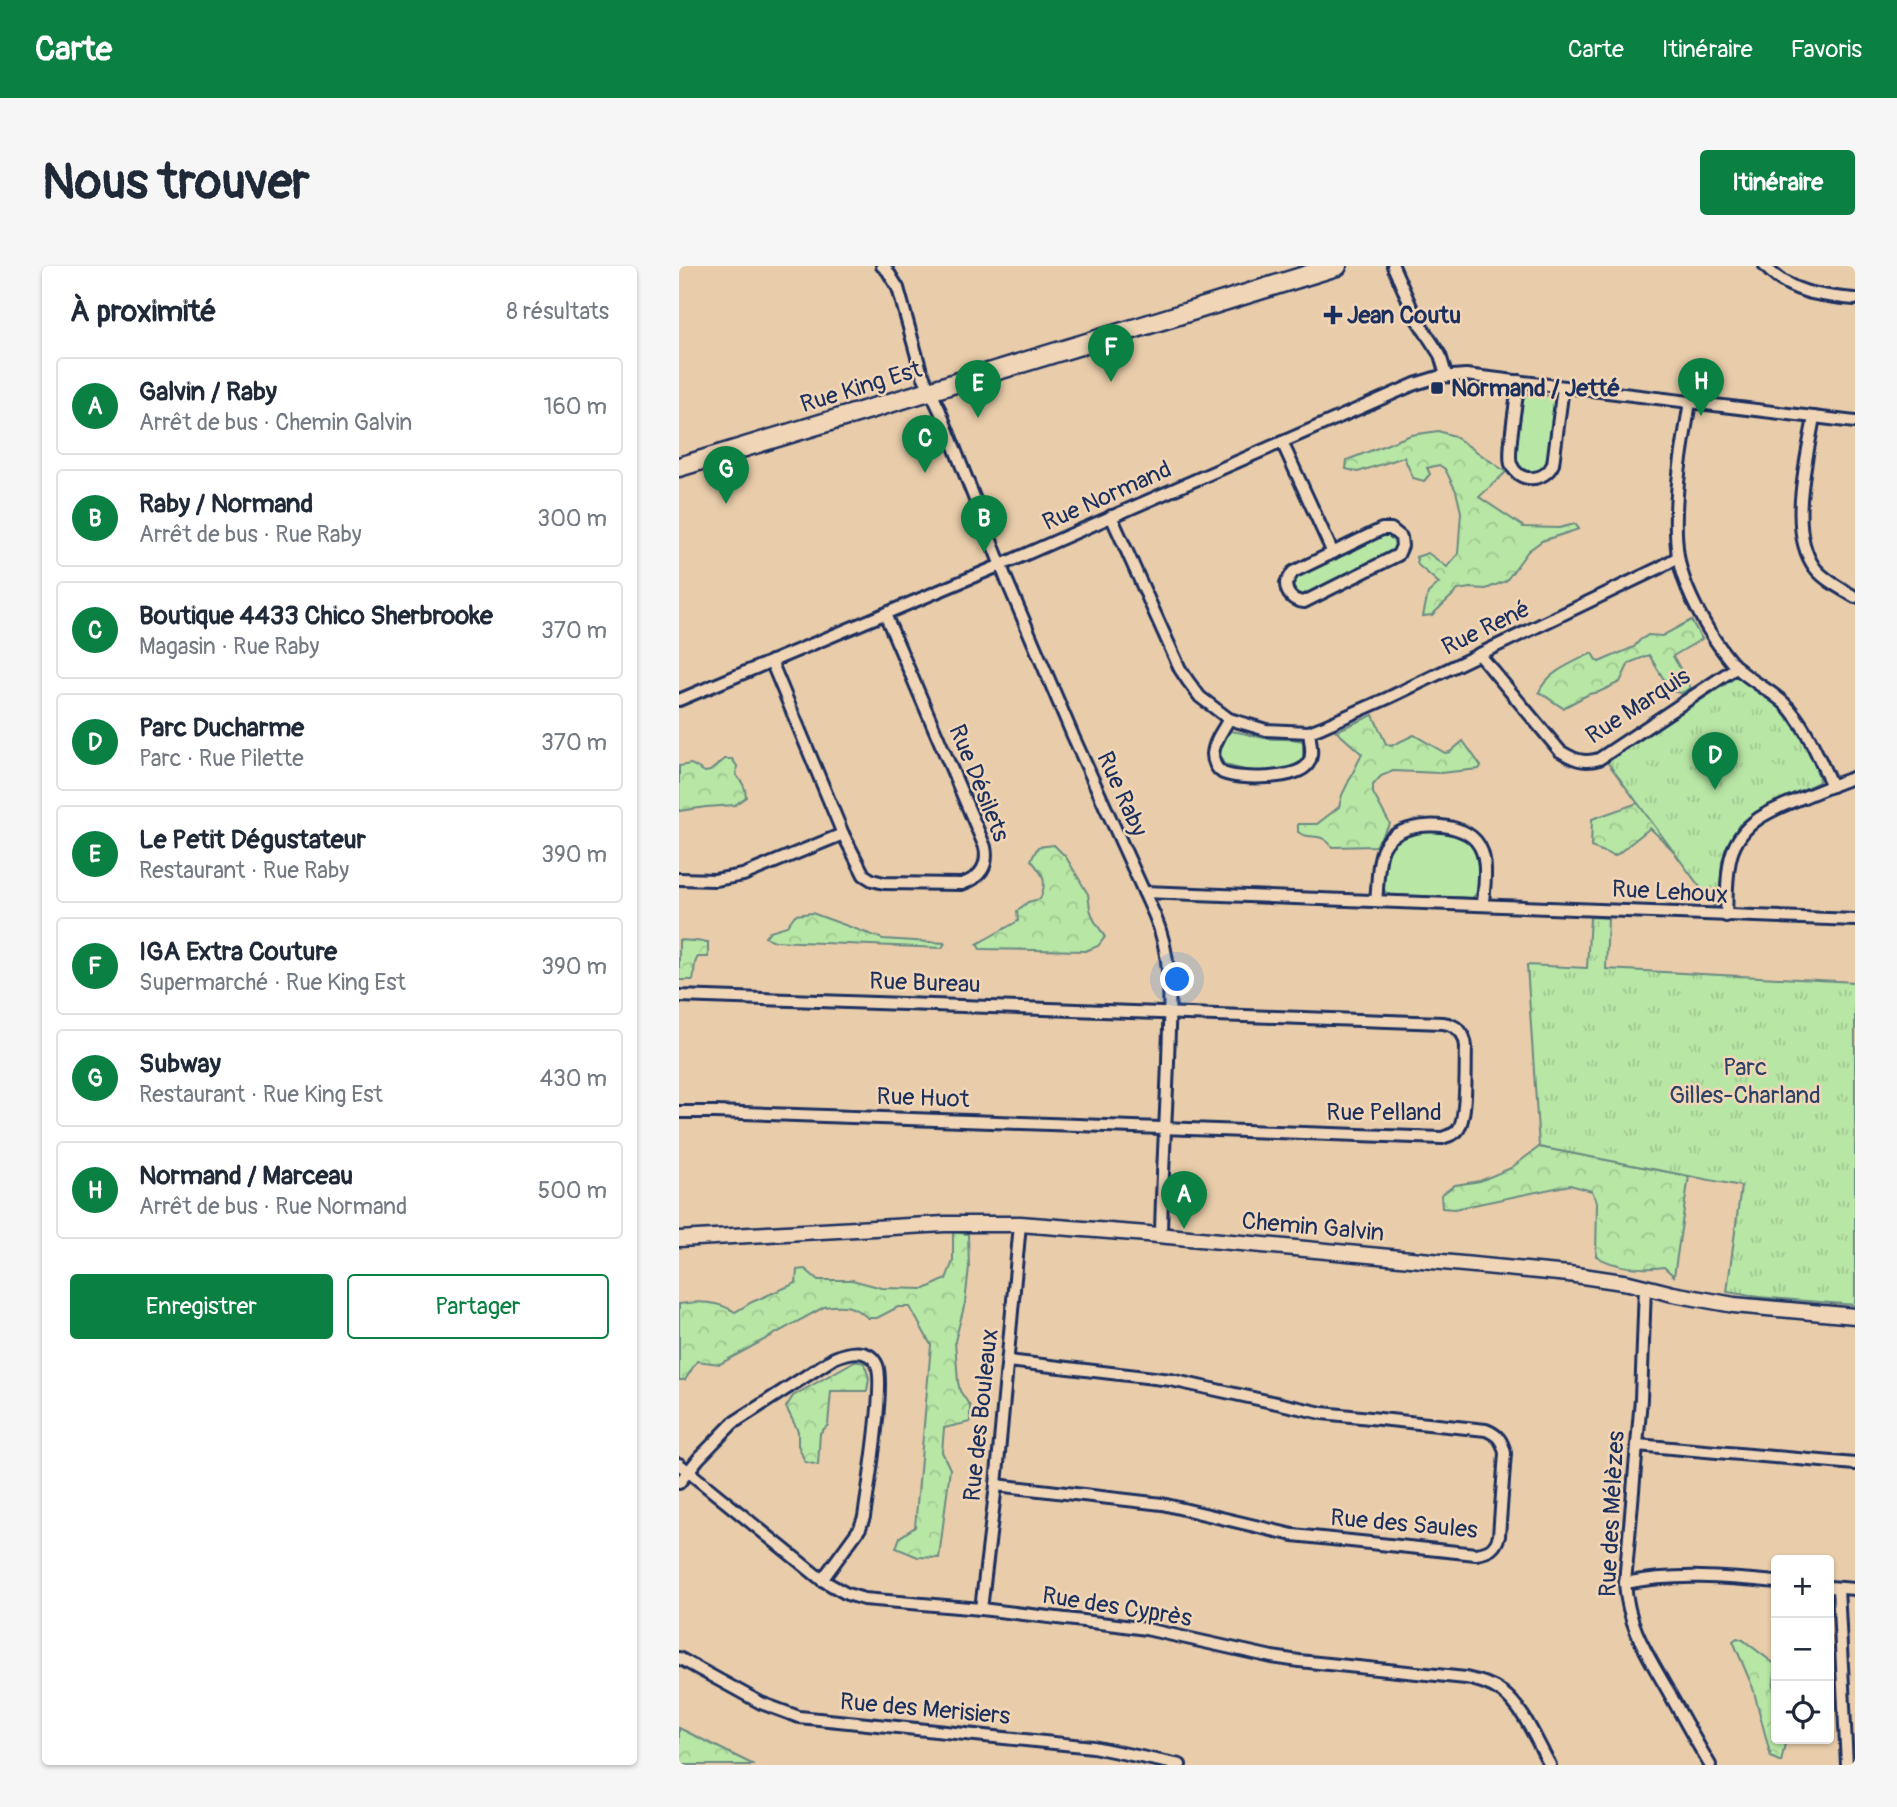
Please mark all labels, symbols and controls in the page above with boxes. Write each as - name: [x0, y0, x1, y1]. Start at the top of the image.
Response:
- text: Carte: [35, 29, 112, 70]
- text: Carte: [1568, 35, 1624, 64]
- text: Itinéraire: [1662, 35, 1753, 64]
- text: Favoris: [1791, 35, 1862, 64]
- button: Itinéraire: [1700, 150, 1855, 215]
- text: Nous trouver: [42, 152, 310, 213]
- text: À proximité: [70, 293, 216, 330]
- text: 8 résultats: [506, 297, 609, 326]
- place label: Jean Coutu: [1347, 301, 1461, 330]
- marker: Jean Coutu: [1325, 307, 1341, 323]
- pin: F: [1088, 324, 1134, 382]
- street label: Rue King Est: [797, 355, 925, 419]
- pin: H: [1678, 358, 1724, 416]
- pin: E: [955, 360, 1001, 418]
- place label: Normand / Jetté: [1451, 374, 1620, 403]
- text: Galvin / Raby: [139, 376, 277, 408]
- marker: Normand / Jetté: [1429, 380, 1445, 396]
- text: A: [88, 392, 102, 421]
- text: 160 m: [543, 392, 607, 421]
- text: Arrêt de bus · Chemin Galvin: [139, 408, 412, 437]
- pin: C: [902, 415, 948, 473]
- pin: G: [703, 446, 749, 504]
- street label: Rue Normand: [1038, 455, 1176, 537]
- text: Raby / Normand: [139, 488, 313, 520]
- pin: B: [961, 495, 1007, 553]
- text: B: [88, 504, 102, 533]
- text: 300 m: [537, 504, 607, 533]
- text: Arrêt de bus · Rue Raby: [139, 520, 362, 549]
- street label: Rue René: [1437, 594, 1535, 662]
- text: Boutique 4433 Chico Sherbrooke: [139, 600, 493, 632]
- text: C: [88, 616, 102, 645]
- text: 370 m: [541, 616, 607, 645]
- text: Magasin · Rue Raby: [139, 632, 319, 661]
- street label: Rue Marquis: [1580, 661, 1696, 750]
- text: Parc Ducharme: [139, 712, 304, 744]
- street label: Rue Désilets: [942, 720, 1016, 846]
- text: D: [88, 728, 102, 757]
- text: 370 m: [541, 728, 607, 757]
- pin: D: [1692, 732, 1738, 790]
- text: Parc · Rue Pilette: [139, 744, 303, 773]
- street label: Rue Raby: [1090, 747, 1154, 841]
- text: Le Petit Dégustateur: [139, 824, 366, 856]
- text: E: [89, 840, 101, 869]
- text: 390 m: [541, 840, 607, 869]
- text: Restaurant · Rue Raby: [139, 856, 349, 885]
- street label: Rue Lehoux: [1611, 874, 1729, 910]
- text: IGA Extra Couture: [139, 936, 337, 968]
- text: F: [88, 952, 102, 981]
- text: 390 m: [541, 952, 607, 981]
- your location: [1160, 962, 1194, 996]
- street label: Rue Bureau: [869, 967, 981, 999]
- text: Supermarché · Rue King Est: [139, 968, 406, 997]
- text: Subway: [139, 1048, 221, 1080]
- park label: Parc Gilles-Charland: [1669, 1053, 1821, 1110]
- text: G: [87, 1064, 103, 1093]
- text: 430 m: [540, 1064, 607, 1093]
- text: Restaurant · Rue King Est: [139, 1080, 383, 1109]
- street label: Rue Huot: [876, 1082, 970, 1114]
- street label: Rue Pelland: [1326, 1098, 1442, 1127]
- text: Normand / Marceau: [139, 1160, 353, 1192]
- pin: A: [1161, 1171, 1207, 1229]
- text: H: [88, 1176, 102, 1205]
- text: 500 m: [538, 1176, 607, 1205]
- text: Arrêt de bus · Rue Normand: [139, 1192, 407, 1221]
- street label: Chemin Galvin: [1241, 1206, 1385, 1248]
- button: Enregistrer: [70, 1274, 333, 1339]
- button: Partager: [347, 1274, 609, 1339]
- street label: Rue des Bouleaux: [958, 1327, 1004, 1503]
- street label: Rue des Mélèzes: [1593, 1430, 1631, 1598]
- street label: Rue des Saules: [1329, 1503, 1479, 1545]
- map controls: [1771, 1555, 1834, 1744]
- button: +: [1771, 1555, 1834, 1618]
- street label: Rue des Cyprès: [1040, 1581, 1194, 1633]
- button: −: [1771, 1618, 1834, 1681]
- button: locate: [1771, 1681, 1834, 1744]
- street label: Rue des Merisiers: [839, 1687, 1012, 1731]

